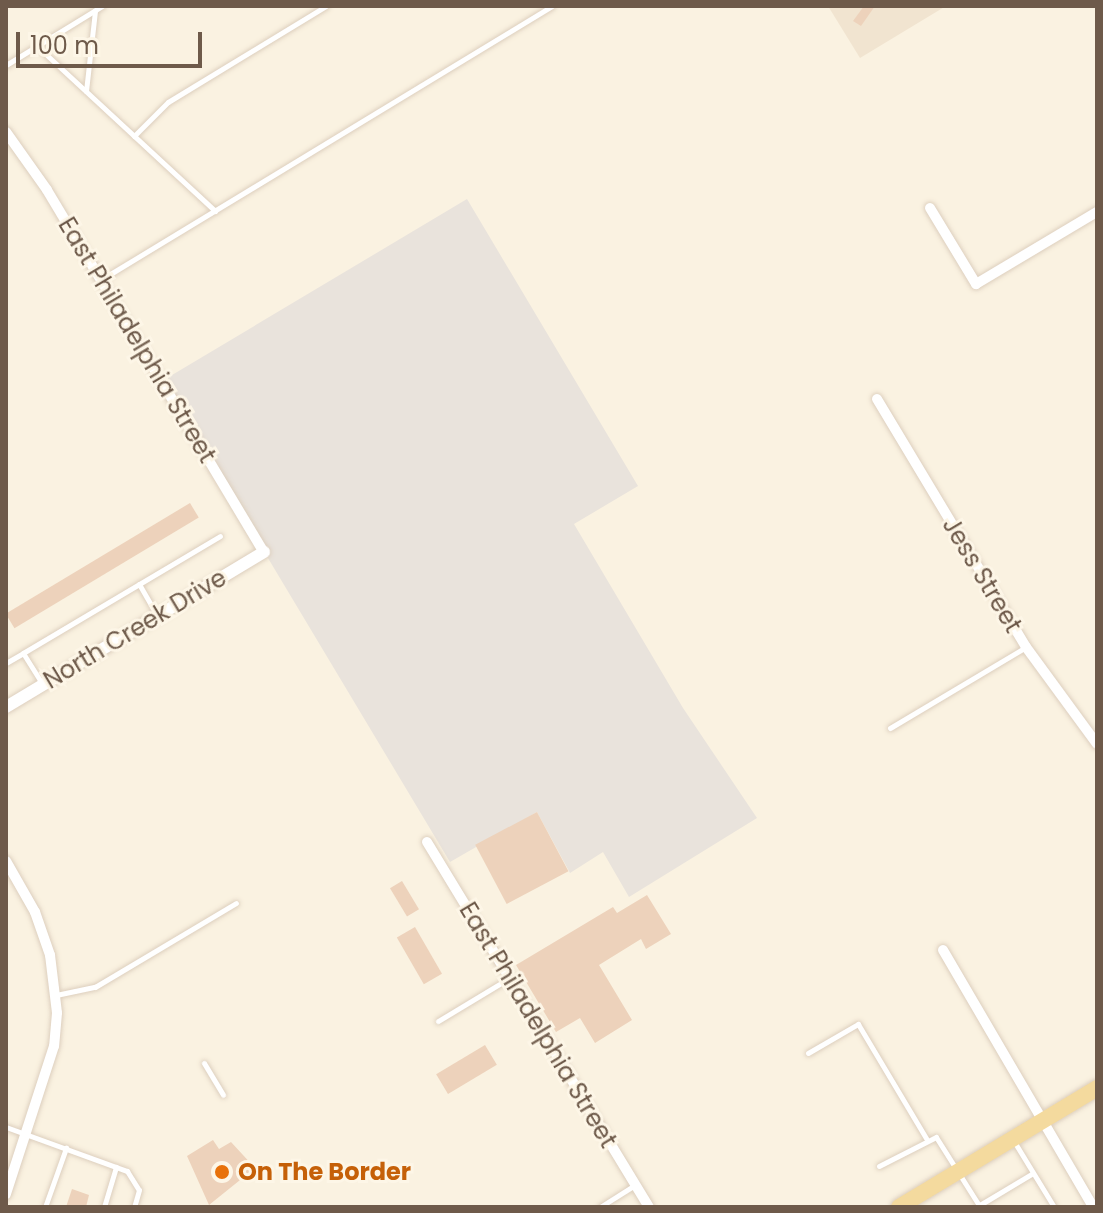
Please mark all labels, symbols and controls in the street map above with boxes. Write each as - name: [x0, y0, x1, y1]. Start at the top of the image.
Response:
- scale bar: [20, 16, 206, 66]
- text: 100 m: [30, 29, 99, 62]
- street label: East Philadelphia Street: [52, 212, 222, 468]
- street label: Jess Street: [936, 512, 1028, 638]
- street label: North Creek Drive: [38, 563, 232, 695]
- street label: East Philadelphia Street: [453, 897, 623, 1153]
- place label: On The Border: [238, 1158, 411, 1186]
- marker: On The Border: [213, 1163, 231, 1181]

